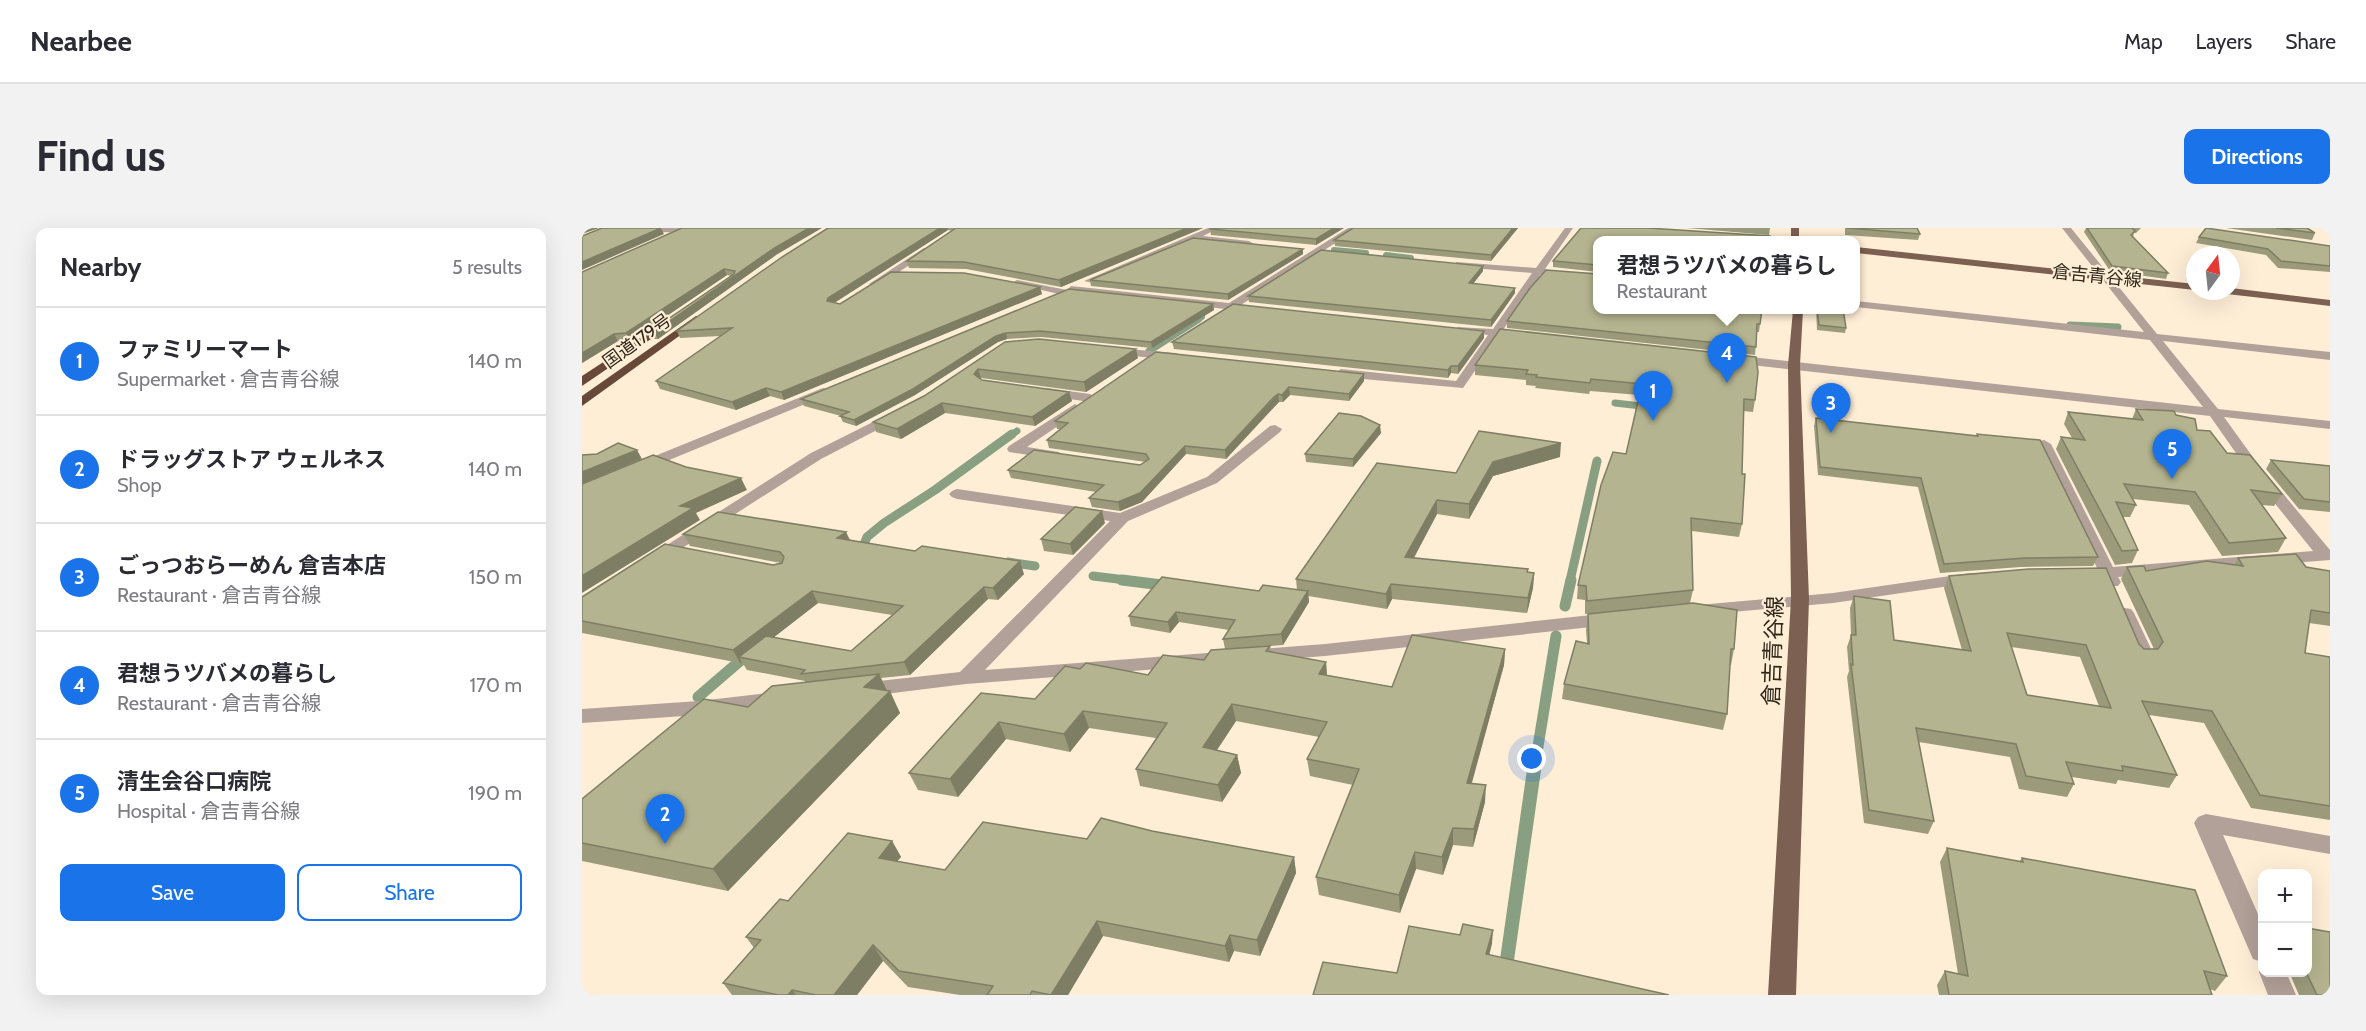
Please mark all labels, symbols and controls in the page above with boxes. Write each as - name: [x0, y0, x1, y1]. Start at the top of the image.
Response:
- text: Nearbee: [30, 24, 132, 58]
- text: Map: [2124, 29, 2163, 54]
- text: Layers: [2196, 29, 2252, 54]
- text: Share: [2285, 29, 2336, 54]
- button: Directions: [2184, 129, 2330, 184]
- text: Find us: [36, 130, 165, 182]
- popup: [1593, 236, 1860, 314]
- north arrow: [2186, 246, 2240, 300]
- text: Nearby: [60, 251, 141, 283]
- text: 君想うツバメの暮らし: [1616, 252, 1837, 279]
- text: 5 results: [452, 255, 522, 279]
- street label: 倉吉青谷線: [2051, 260, 2143, 292]
- text: Restaurant: [1616, 279, 1707, 303]
- street label: 国道179号: [599, 309, 675, 373]
- pin: 4: [1708, 334, 1746, 383]
- text: ファミリーマート: [117, 336, 293, 363]
- text: 1: [76, 349, 83, 373]
- text: 140 m: [468, 349, 522, 373]
- text: Supermarket · 倉吉青谷線: [117, 367, 339, 391]
- pin: 1: [1634, 372, 1672, 421]
- pin: 3: [1812, 384, 1850, 433]
- pin: 5: [2152, 430, 2192, 479]
- text: ドラッグストア ウェルネス: [117, 446, 386, 473]
- text: 2: [74, 457, 85, 481]
- text: 140 m: [468, 457, 522, 481]
- text: Shop: [117, 473, 162, 497]
- text: ごっつおらーめん 倉吉本店: [117, 552, 386, 579]
- text: 3: [74, 565, 85, 589]
- text: 150 m: [469, 565, 522, 589]
- text: Restaurant · 倉吉青谷線: [117, 583, 321, 607]
- street label: 倉吉青谷線: [1758, 596, 1788, 706]
- text: 君想うツバメの暮らし: [117, 660, 337, 687]
- text: 4: [73, 673, 86, 697]
- text: 170 m: [470, 673, 522, 697]
- text: Restaurant · 倉吉青谷線: [117, 691, 321, 715]
- your location: [1517, 744, 1546, 773]
- text: 清生会谷口病院: [117, 768, 271, 795]
- text: 5: [74, 781, 85, 805]
- text: 190 m: [468, 781, 522, 805]
- pin: 2: [646, 794, 685, 844]
- text: Hospital · 倉吉青谷線: [117, 799, 300, 823]
- button: Save: [60, 864, 285, 921]
- button: Share: [297, 864, 522, 921]
- map controls: [2258, 869, 2312, 977]
- button: +: [2258, 869, 2312, 923]
- button: −: [2258, 923, 2312, 977]

